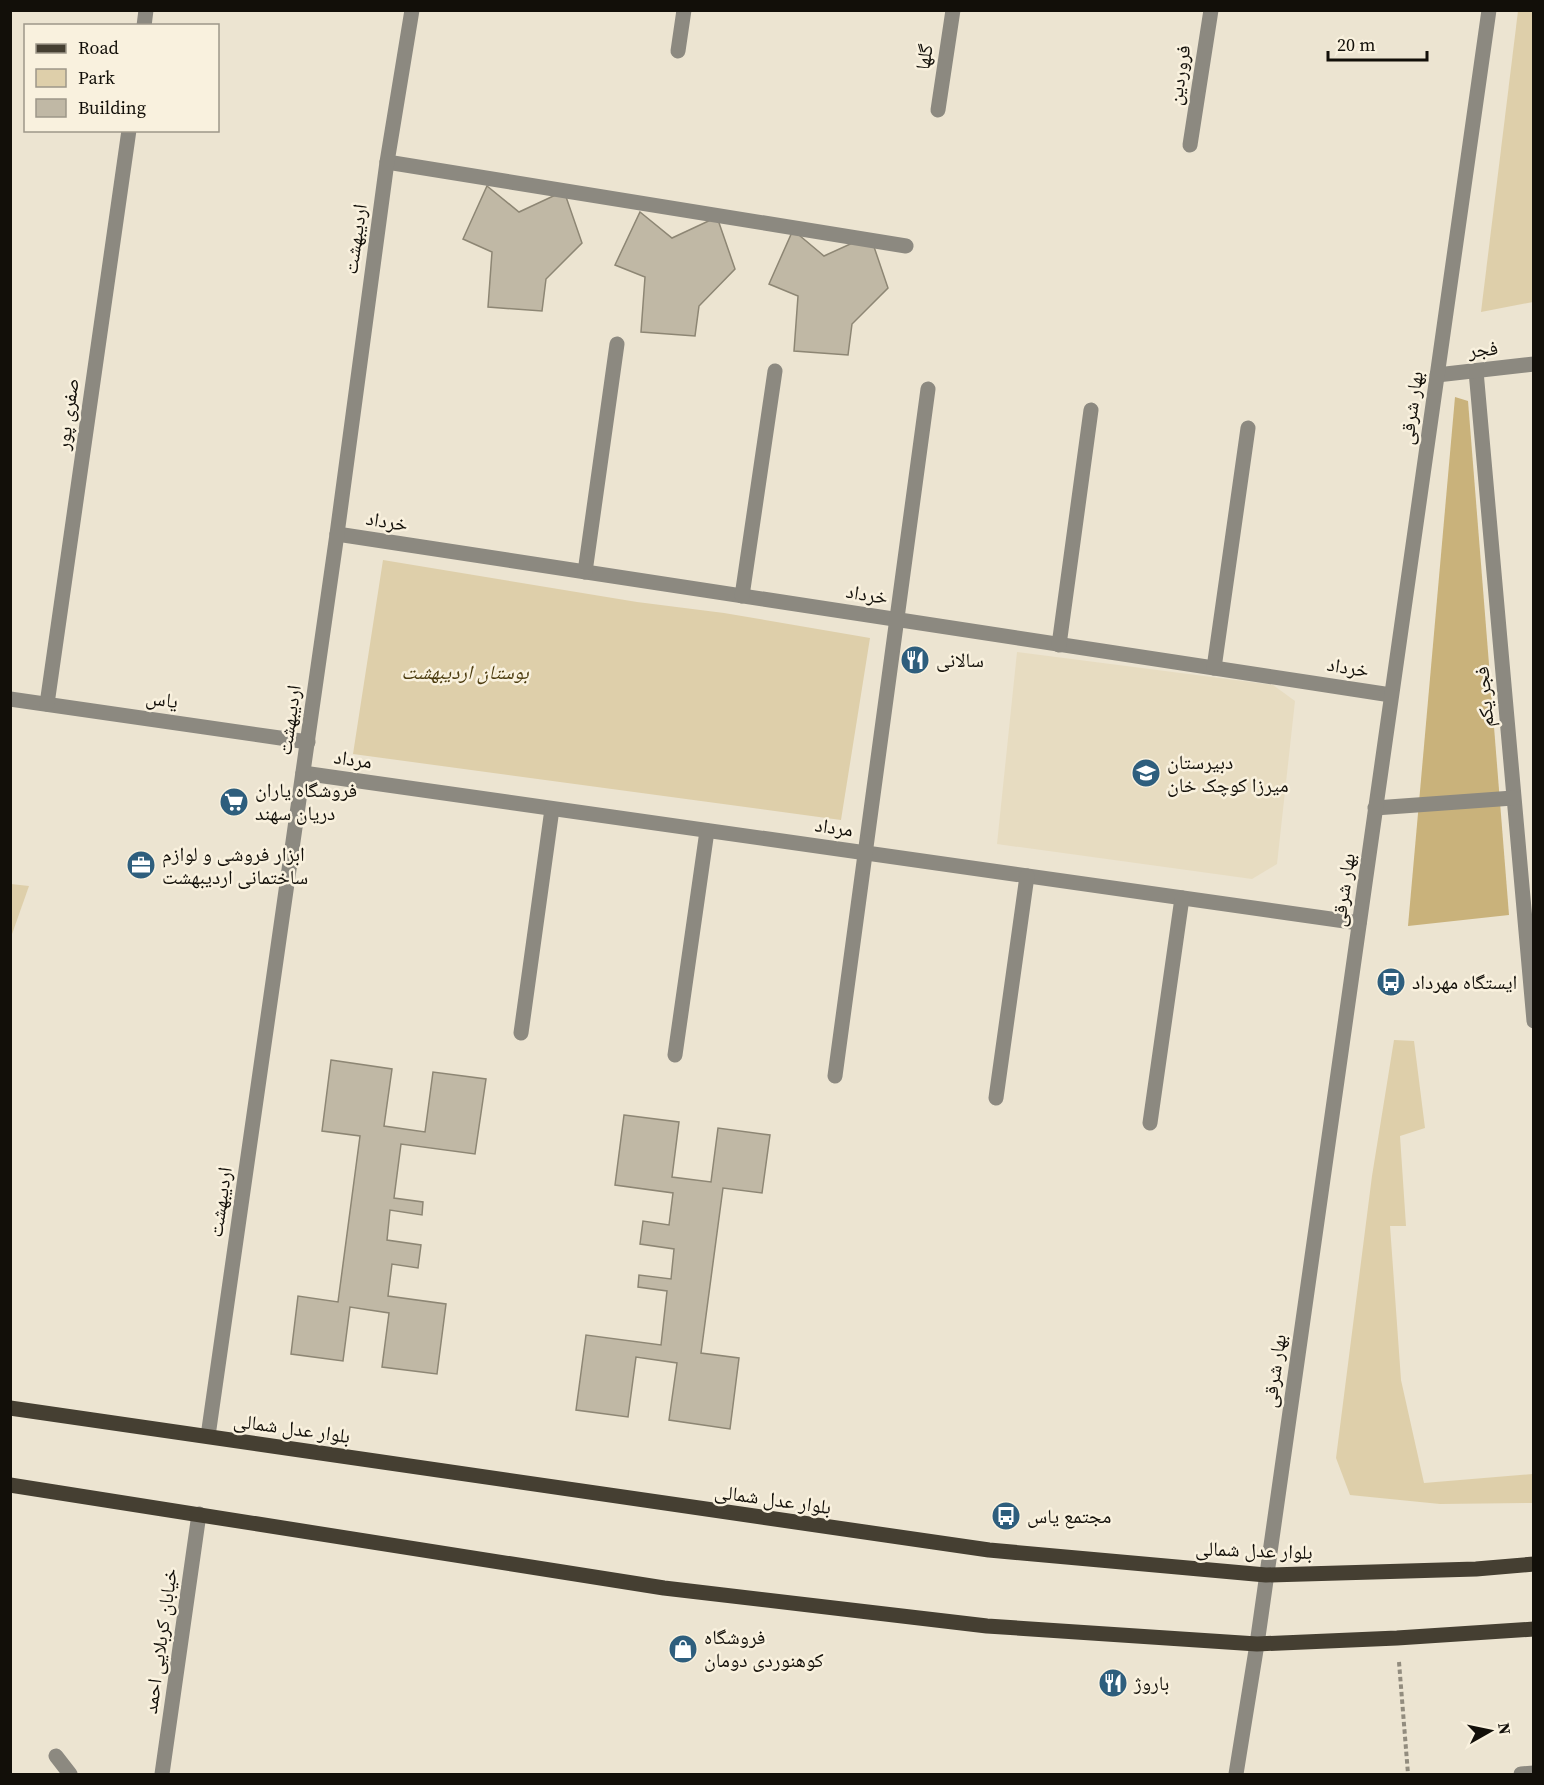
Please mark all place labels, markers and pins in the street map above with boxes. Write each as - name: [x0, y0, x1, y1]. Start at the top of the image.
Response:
- restaurant icon: سالانی: [899, 644, 931, 676]
- place label: سالانی: [936, 646, 984, 674]
- place label: دبیرستان میرزا کوچک خان: [1167, 748, 1289, 799]
- school or university icon: دبیرستان میرزا کوچک خان: [1130, 757, 1162, 789]
- place label: فروشگاه یاران دریان سهند: [255, 776, 357, 827]
- supermarket icon: فروشگاه یاران دریان سهند: [218, 786, 250, 818]
- place label: ابزار فروشی و لوازم ساختمانی اردیبهشت: [162, 840, 308, 891]
- office icon: ابزار فروشی و لوازم ساختمانی اردیبهشت: [125, 849, 157, 881]
- bus stop icon: ایستگاه مهرداد: [1375, 966, 1407, 998]
- place label: ایستگاه مهرداد: [1412, 968, 1517, 996]
- bus stop icon: مجتمع یاس: [990, 1500, 1022, 1532]
- place label: مجتمع یاس: [1027, 1502, 1111, 1530]
- place label: فروشگاه کوهنوردی دومان: [704, 1623, 824, 1674]
- shop icon: فروشگاه کوهنوردی دومان: [667, 1633, 699, 1665]
- restaurant icon: باروژ: [1097, 1667, 1129, 1699]
- place label: باروژ: [1133, 1669, 1169, 1697]

